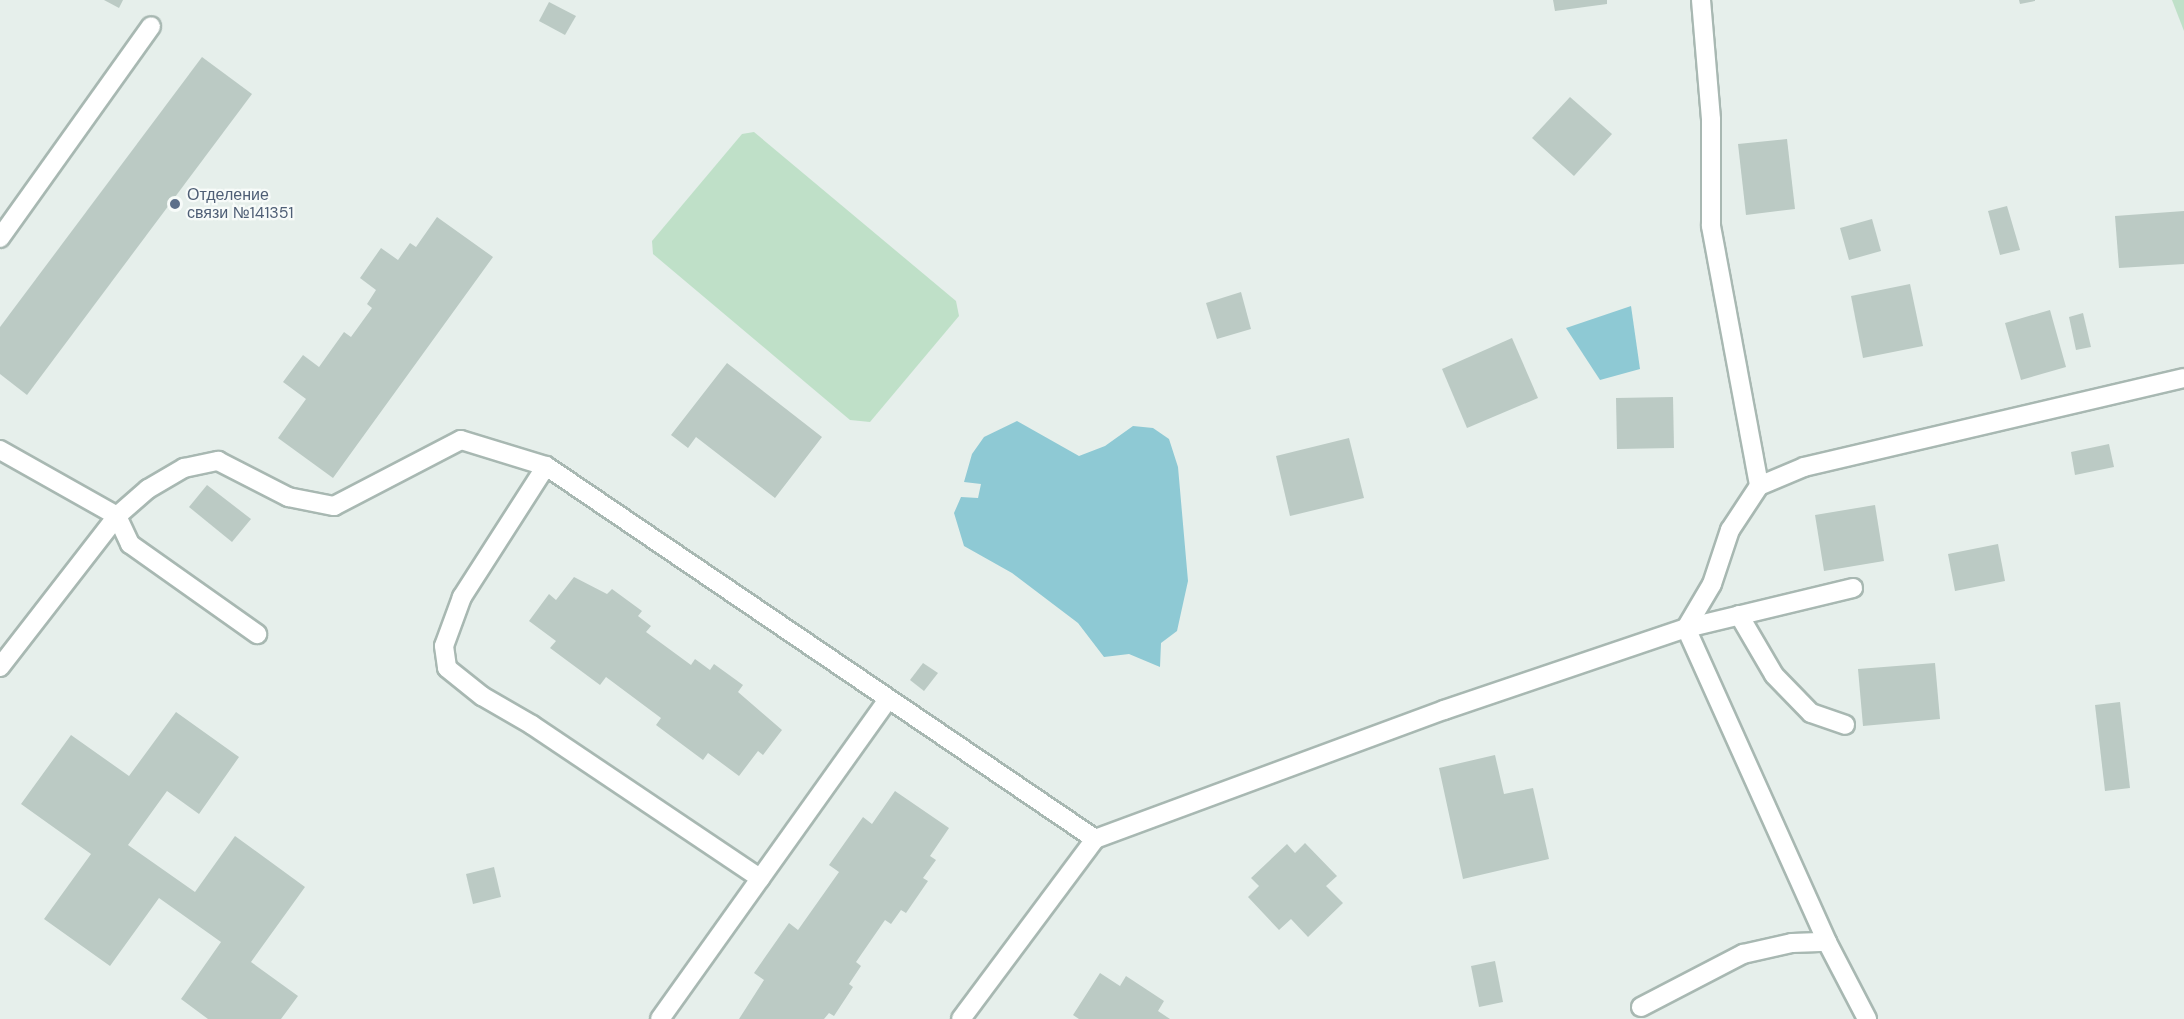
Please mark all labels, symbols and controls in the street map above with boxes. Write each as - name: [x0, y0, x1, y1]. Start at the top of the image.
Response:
- place label: Отделение связи №141351: [187, 185, 294, 223]
- marker: Отделение связи №141351: [168, 197, 182, 211]

